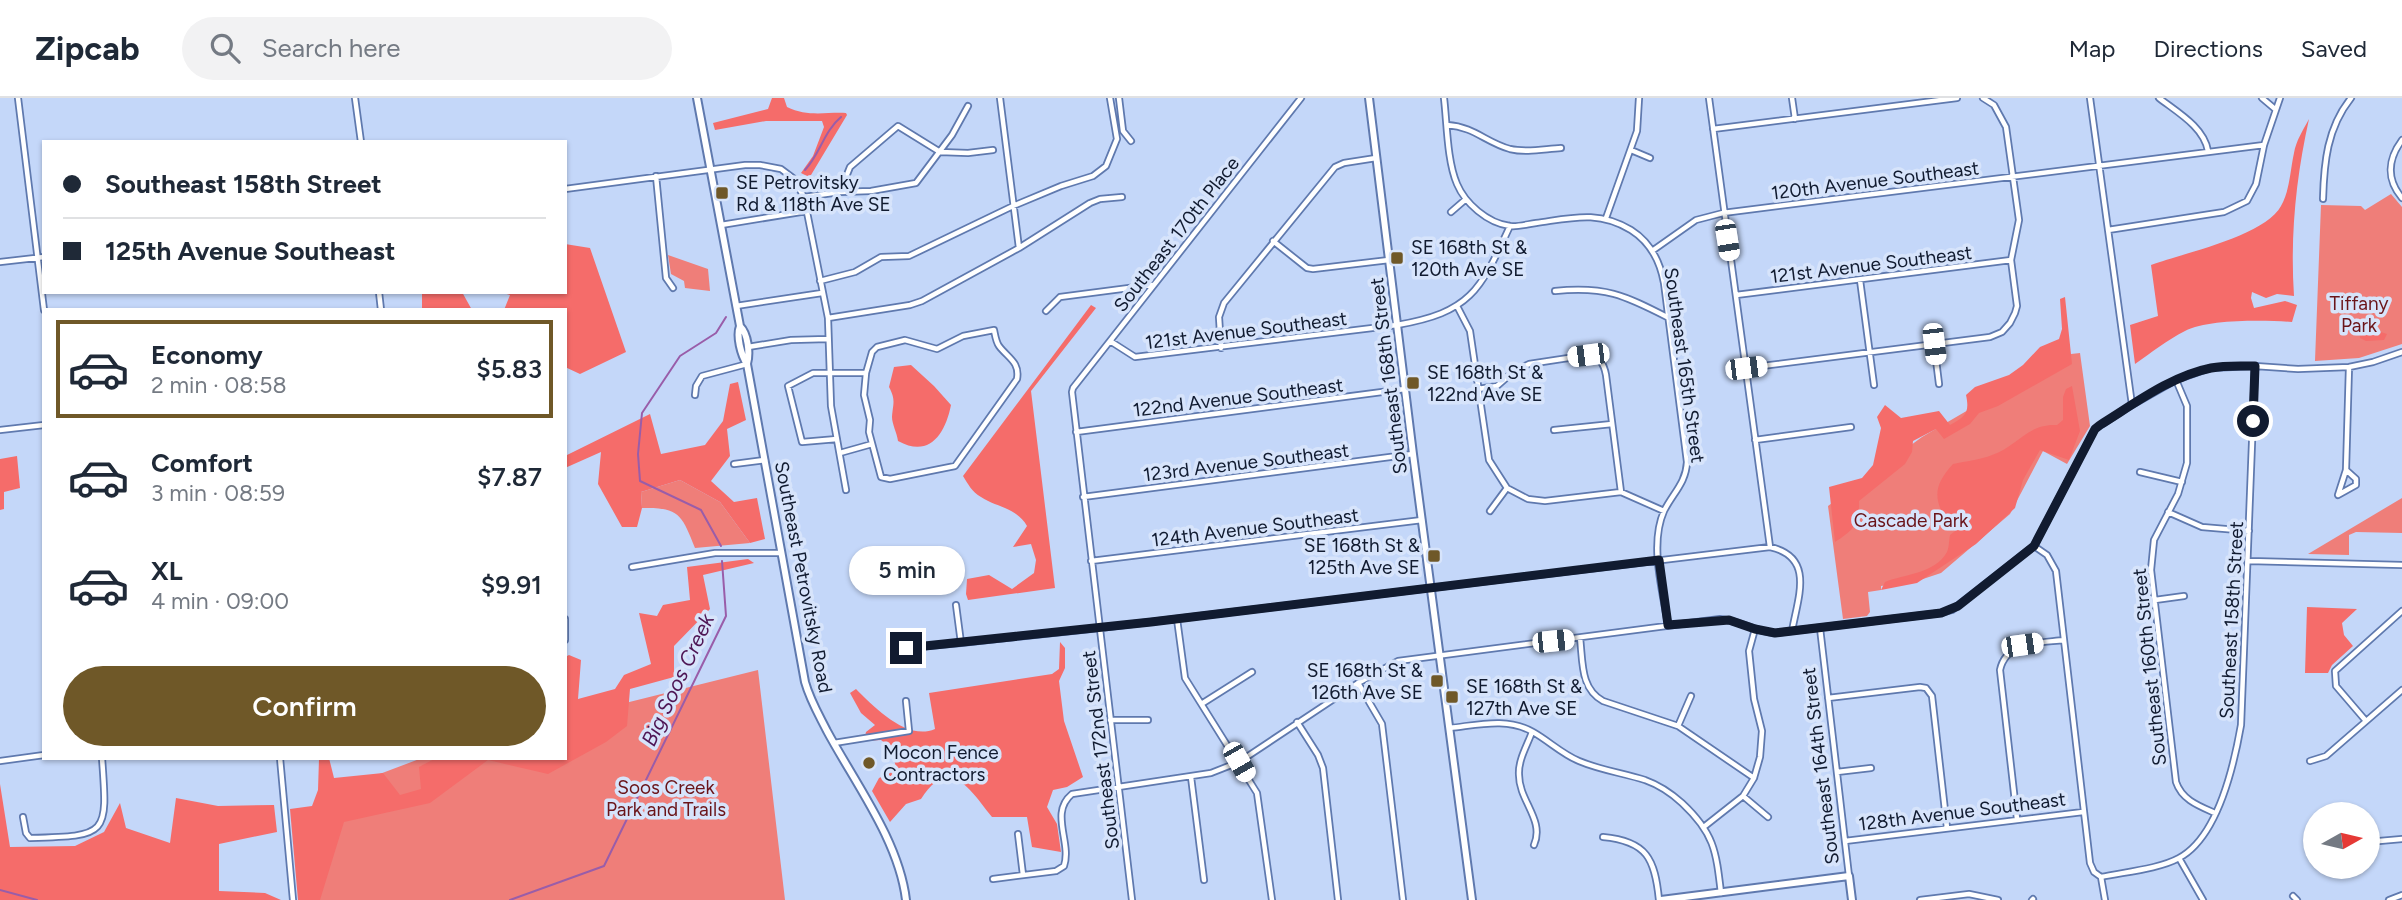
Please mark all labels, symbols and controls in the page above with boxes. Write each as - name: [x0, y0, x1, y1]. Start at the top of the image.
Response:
- search box: [182, 17, 672, 80]
- text: Zipcab: [35, 29, 140, 68]
- icon: search: [206, 29, 244, 67]
- text: Search here: [262, 32, 401, 64]
- text: Map: [2069, 34, 2115, 63]
- text: Directions: [2153, 34, 2263, 63]
- text: Saved: [2301, 34, 2367, 63]
- street label: Southeast 170th Place: [1109, 152, 1244, 316]
- street label: 120th Avenue Southeast: [1770, 156, 1980, 205]
- text: Southeast 158th Street: [105, 168, 382, 200]
- place label: SE Petrovitsky Rd & 118th Ave SE: [736, 171, 891, 216]
- marker: SE Petrovitsky Rd & 118th Ave SE: [714, 185, 730, 201]
- car: [1714, 218, 1741, 262]
- text: 125th Avenue Southeast: [105, 235, 395, 267]
- place label: SE 168th St & 120th Ave SE: [1411, 236, 1528, 281]
- street label: 121st Avenue Southeast: [1769, 241, 1973, 288]
- marker: SE 168th St & 120th Ave SE: [1389, 250, 1405, 266]
- street label: Southeast 165th Street: [1659, 266, 1710, 464]
- street label: Southeast 168th Street: [1365, 276, 1412, 476]
- park label: Tiffany Park: [2330, 292, 2389, 337]
- street label: 121st Avenue Southeast: [1144, 307, 1348, 354]
- car: [1922, 322, 1947, 366]
- icon: car: [67, 338, 130, 401]
- text: Economy: [151, 339, 263, 371]
- car: [1566, 342, 1611, 368]
- text: $5.83: [476, 353, 542, 385]
- car: [1724, 355, 1769, 381]
- place label: SE 168th St & 122nd Ave SE: [1427, 361, 1544, 406]
- text: 2 min · 08:58: [151, 371, 287, 399]
- street label: 122nd Avenue Southeast: [1132, 373, 1344, 422]
- marker: SE 168th St & 122nd Ave SE: [1405, 375, 1421, 391]
- route start: [2237, 405, 2269, 437]
- street label: 123rd Avenue Southeast: [1142, 438, 1350, 487]
- icon: car: [67, 446, 130, 509]
- text: Comfort: [151, 447, 253, 479]
- street label: Southeast Petrovitsky Road: [770, 459, 837, 695]
- text: $7.87: [477, 461, 542, 493]
- text: 3 min · 08:59: [151, 479, 285, 507]
- street label: 124th Avenue Southeast: [1150, 503, 1360, 552]
- park label: Cascade Park: [1854, 509, 1969, 532]
- street label: Southeast 158th Street: [2215, 521, 2248, 719]
- place label: SE 168th St & 125th Ave SE: [1304, 534, 1421, 579]
- callout: 5 min: [848, 546, 964, 596]
- marker: SE 168th St & 125th Ave SE: [1426, 548, 1442, 564]
- icon: car: [67, 554, 130, 617]
- text: XL: [151, 555, 183, 587]
- text: 5 min: [878, 556, 936, 584]
- street label: Southeast 160th Street: [2128, 567, 2171, 767]
- text: $9.91: [481, 569, 542, 601]
- text: 4 min · 09:00: [151, 587, 289, 615]
- water label: Big Soos Creek: [636, 609, 719, 750]
- car: [1532, 628, 1575, 654]
- route end: [890, 632, 922, 664]
- car: [2000, 632, 2045, 658]
- street label: Southeast 172nd Street: [1077, 649, 1124, 851]
- place label: SE 168th St & 126th Ave SE: [1307, 659, 1424, 704]
- button: Confirm: [63, 666, 546, 746]
- street label: Southeast 164th Street: [1797, 666, 1844, 866]
- marker: SE 168th St & 126th Ave SE: [1429, 673, 1445, 689]
- place label: SE 168th St & 127th Ave SE: [1466, 675, 1583, 720]
- marker: SE 168th St & 127th Ave SE: [1444, 689, 1460, 705]
- car: [1220, 739, 1259, 785]
- place label: Mocon Fence Contractors: [883, 741, 999, 786]
- marker: Mocon Fence Contractors: [861, 755, 877, 771]
- park label: Soos Creek Park and Trails: [606, 776, 726, 821]
- street label: 128th Avenue Southeast: [1857, 787, 2067, 836]
- north arrow: [2303, 802, 2380, 878]
- map controls: [2303, 802, 2380, 879]

